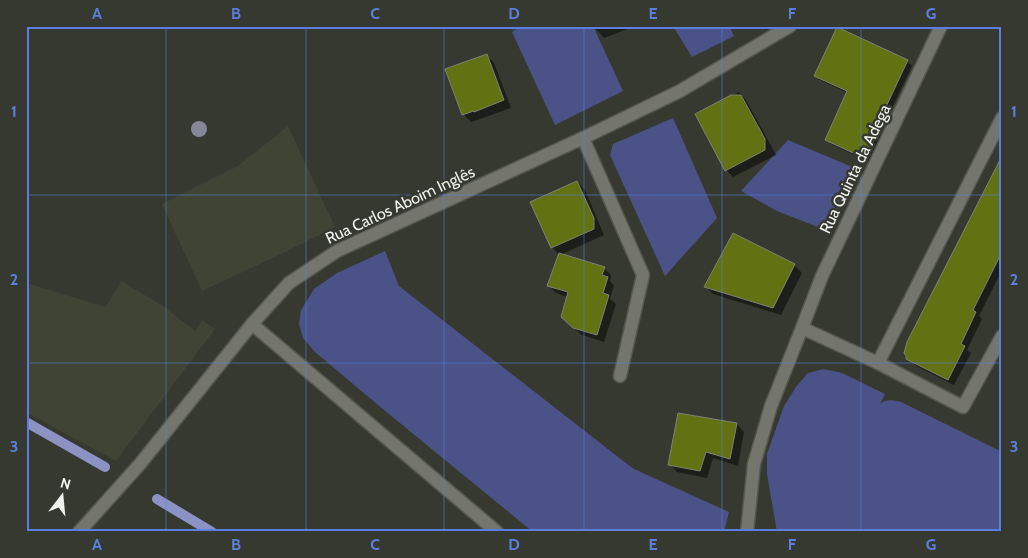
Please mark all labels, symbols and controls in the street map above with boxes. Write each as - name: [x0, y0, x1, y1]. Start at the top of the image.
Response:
- text: A: [92, 4, 102, 23]
- text: B: [231, 4, 241, 23]
- text: C: [370, 4, 380, 23]
- text: D: [508, 4, 520, 23]
- text: E: [648, 4, 658, 23]
- text: F: [788, 4, 797, 23]
- text: G: [926, 4, 936, 23]
- street label: Rua Quinta da Adega: [816, 101, 895, 237]
- text: 1: [11, 102, 17, 121]
- text: 1: [1011, 102, 1017, 121]
- street label: Rua Carlos Aboim Inglês: [322, 162, 478, 248]
- text: 2: [10, 270, 18, 289]
- text: 2: [1010, 270, 1018, 289]
- text: 3: [10, 437, 18, 456]
- text: 3: [1010, 437, 1018, 456]
- north arrow: [38, 470, 88, 520]
- text: N: [58, 473, 73, 494]
- text: A: [92, 535, 102, 554]
- text: B: [231, 535, 241, 554]
- text: C: [370, 535, 380, 554]
- text: D: [508, 535, 520, 554]
- text: E: [648, 535, 658, 554]
- text: F: [788, 535, 797, 554]
- text: G: [926, 535, 936, 554]

